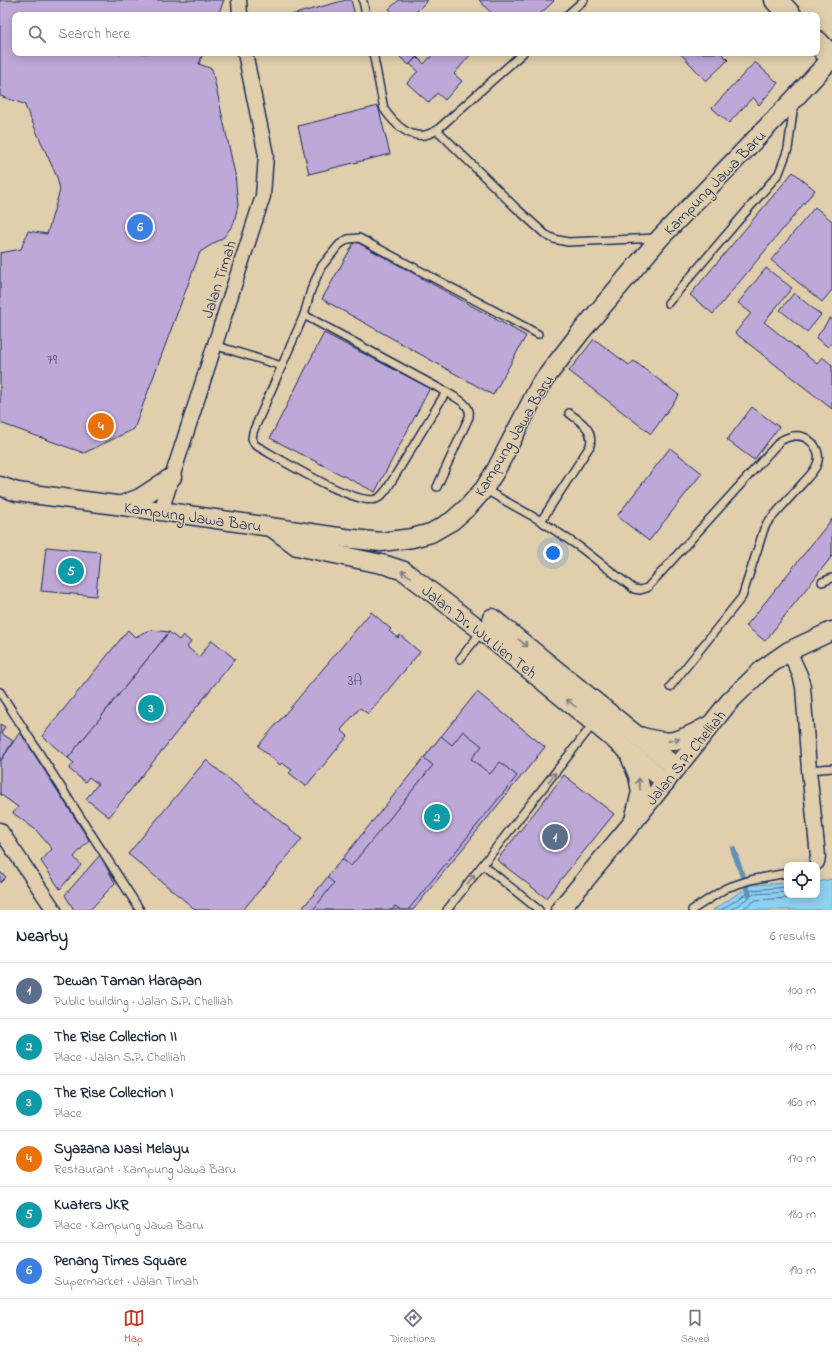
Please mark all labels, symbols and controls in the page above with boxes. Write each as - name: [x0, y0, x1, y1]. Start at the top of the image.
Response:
- search box: [12, 12, 820, 56]
- icon: search: [26, 23, 48, 45]
- text: Search here: [58, 23, 130, 45]
- street label: Kampung Jawa Baru: [659, 125, 772, 242]
- pin: 6: [127, 212, 153, 242]
- street label: Jalan Timah: [196, 238, 244, 322]
- house number: 79: [47, 350, 58, 371]
- street label: Kampung Jawa Baru: [469, 370, 561, 502]
- pin: 4: [88, 411, 114, 441]
- street label: Kampung Jawa Baru: [122, 496, 263, 540]
- your location: [543, 543, 563, 563]
- pin: 5: [58, 556, 84, 586]
- one-way arrow: [401, 570, 412, 578]
- street label: Jalan Dr. Wu Lien Teh: [416, 580, 542, 685]
- one-way arrow: [517, 639, 528, 647]
- house number: 3A: [348, 671, 362, 692]
- pin: 3: [138, 693, 164, 723]
- one-way arrow: [566, 699, 576, 708]
- street label: Jalan S.P. Chelliah: [640, 705, 733, 811]
- one-way arrow: [668, 735, 681, 743]
- one-way arrow: [547, 772, 556, 783]
- one-way arrow: [635, 778, 643, 791]
- pin: 2: [424, 802, 450, 832]
- pin: 1: [542, 822, 568, 852]
- map controls: [784, 862, 820, 898]
- button: locate: [784, 862, 820, 898]
- one-way arrow: [467, 874, 475, 885]
- text: Nearby: [16, 924, 68, 949]
- text: 6 results: [770, 927, 816, 946]
- text: Dewan Taman Harapan: [54, 970, 202, 992]
- text: 1: [27, 981, 31, 1000]
- text: 100 m: [787, 981, 816, 1000]
- text: Public building · Jalan S.P. Chelliah: [54, 992, 233, 1011]
- text: The Rise Collection II: [54, 1026, 177, 1048]
- text: 2: [26, 1037, 32, 1056]
- text: 110 m: [789, 1037, 816, 1056]
- text: Place · Jalan S.P. Chelliah: [54, 1048, 186, 1067]
- text: The Rise Collection I: [54, 1082, 174, 1104]
- text: 3: [26, 1093, 32, 1112]
- text: 160 m: [787, 1093, 816, 1112]
- text: Place: [54, 1104, 82, 1123]
- text: Syazana Nasi Melayu: [54, 1138, 189, 1160]
- text: 4: [26, 1149, 32, 1168]
- text: 170 m: [788, 1149, 816, 1168]
- text: Restaurant · Kampung Jawa Baru: [54, 1160, 236, 1179]
- text: Kuaters JKR: [54, 1194, 129, 1216]
- text: 5: [25, 1205, 33, 1224]
- text: 180 m: [788, 1205, 816, 1224]
- text: Place · Kampung Jawa Baru: [54, 1216, 204, 1235]
- text: Penang Times Square: [54, 1250, 187, 1272]
- text: 6: [26, 1261, 32, 1280]
- text: 190 m: [789, 1261, 816, 1280]
- text: Supermarket · Jalan Timah: [54, 1272, 198, 1291]
- tab: Map: [123, 1307, 145, 1347]
- tab: Directions: [390, 1307, 435, 1347]
- tab: Saved: [681, 1307, 709, 1347]

